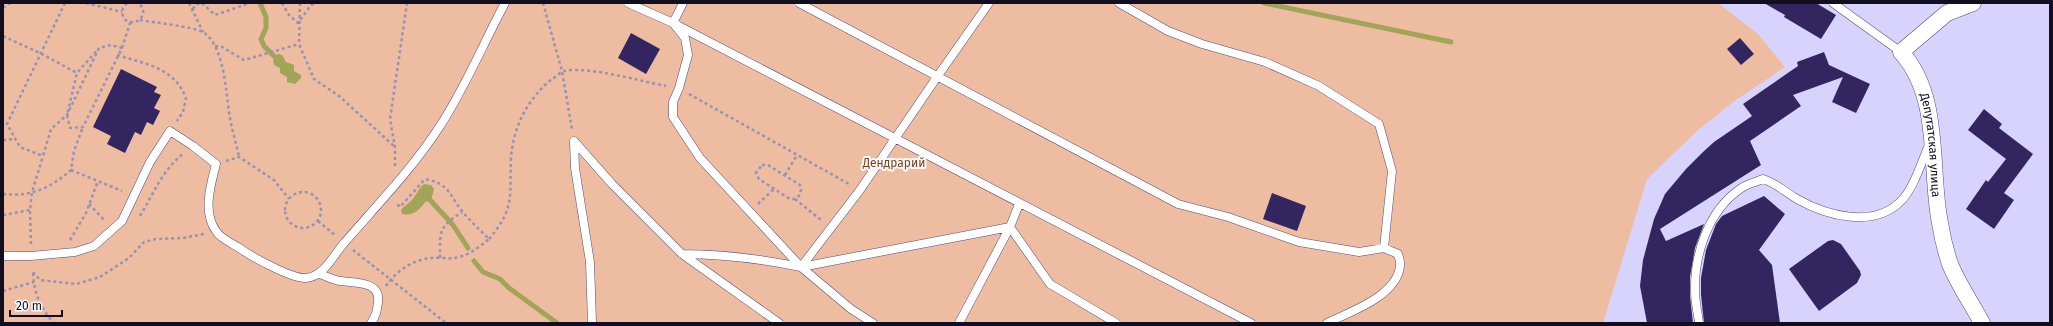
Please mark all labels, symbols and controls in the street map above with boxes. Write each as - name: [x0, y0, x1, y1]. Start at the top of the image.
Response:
- street label: Депутатская улица: [1917, 90, 1943, 198]
- park label: Дендрарий: [862, 156, 925, 170]
- scale bar: [10, 292, 62, 318]
- text: 20 m: [16, 299, 42, 313]

